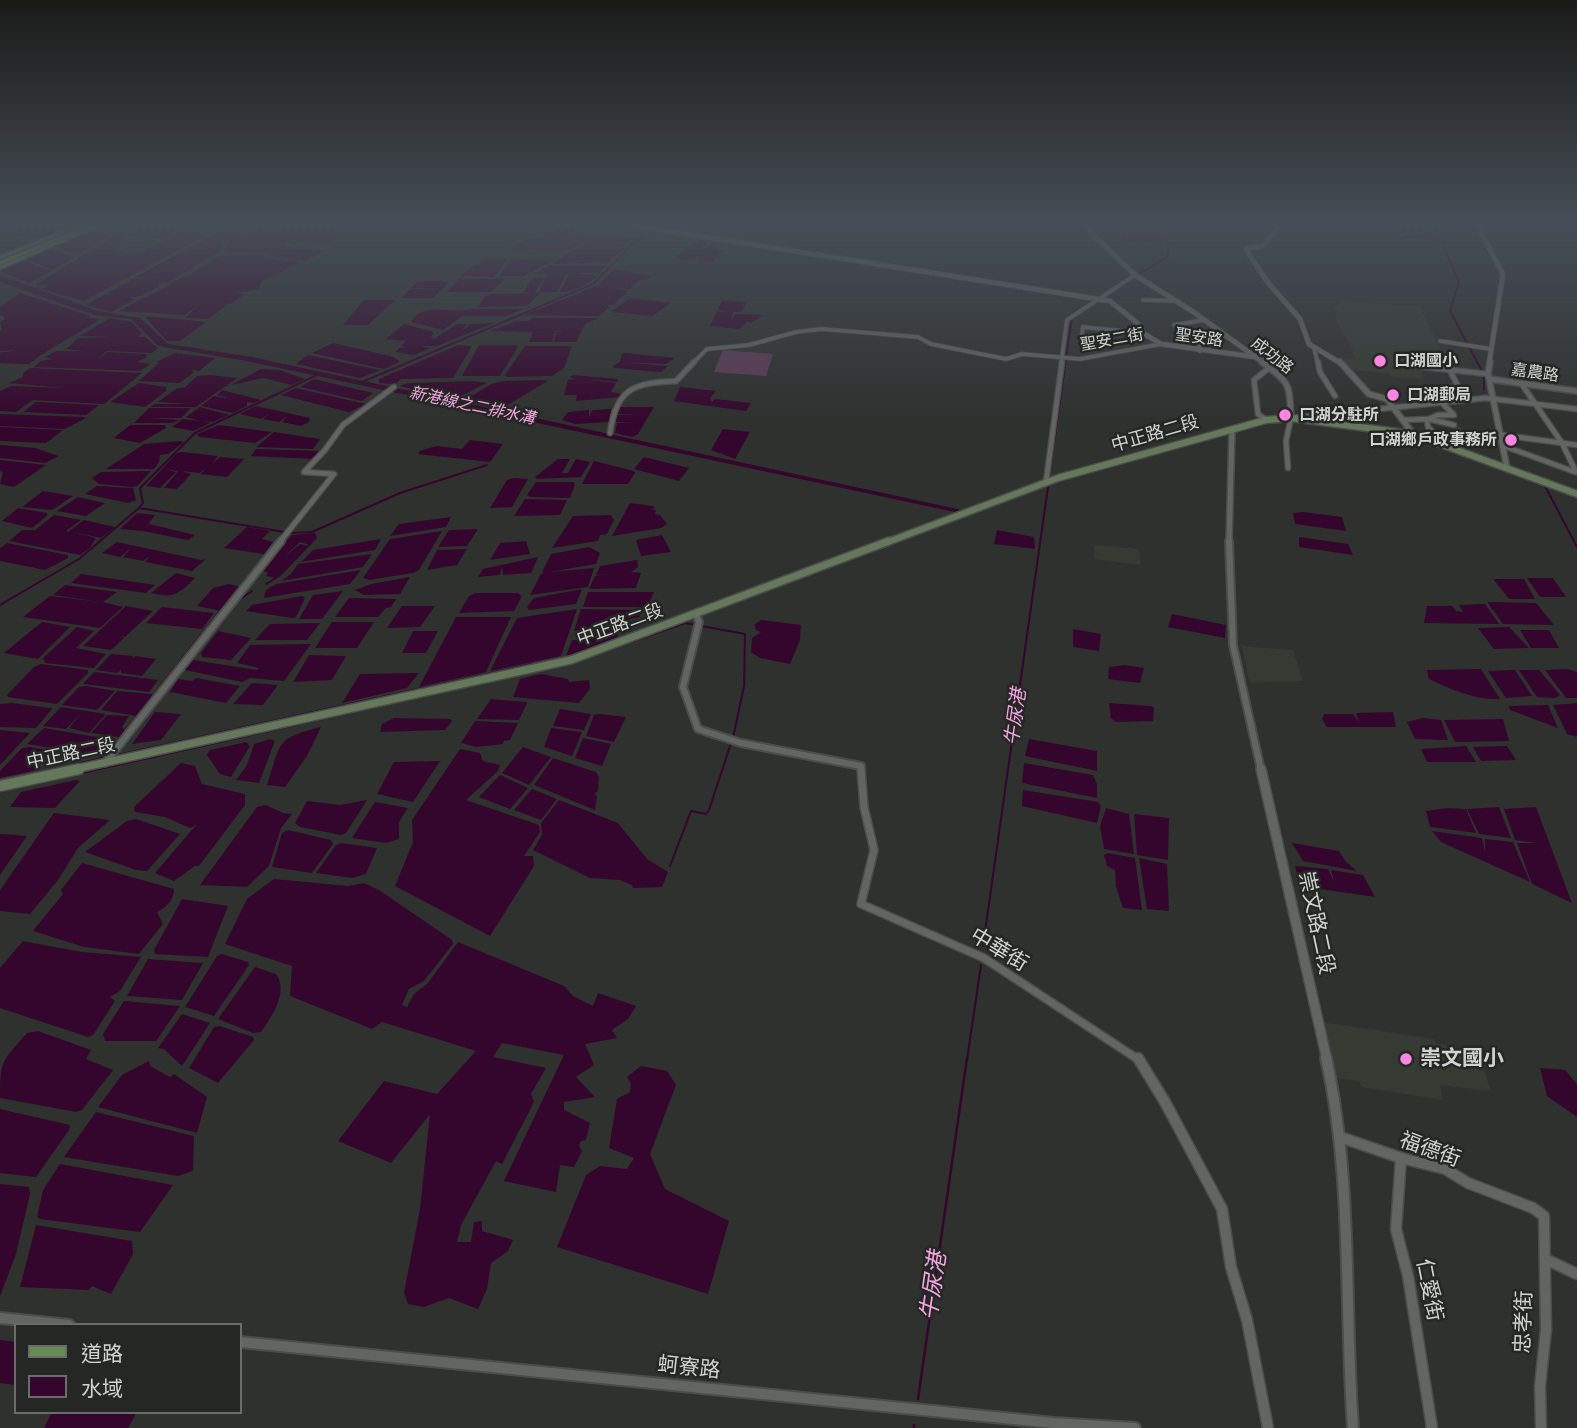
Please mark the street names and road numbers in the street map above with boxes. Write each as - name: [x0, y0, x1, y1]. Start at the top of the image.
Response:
- street label: 聖安二街: [1079, 325, 1145, 355]
- street label: 聖安路: [1174, 325, 1224, 351]
- street label: 成功路: [1247, 334, 1297, 378]
- street label: 嘉農路: [1510, 360, 1560, 386]
- street label: 中正路二段: [1109, 411, 1201, 457]
- street label: 中正路二段: [574, 599, 666, 651]
- street label: 中正路二段: [25, 734, 117, 774]
- street label: 崇文路二段: [1293, 869, 1339, 977]
- street label: 中華街: [966, 923, 1032, 977]
- street label: 福德街: [1396, 1127, 1464, 1173]
- street label: 仁愛街: [1411, 1257, 1447, 1323]
- street label: 忠孝街: [1510, 1290, 1538, 1354]
- street label: 蚵寮路: [656, 1352, 722, 1384]

